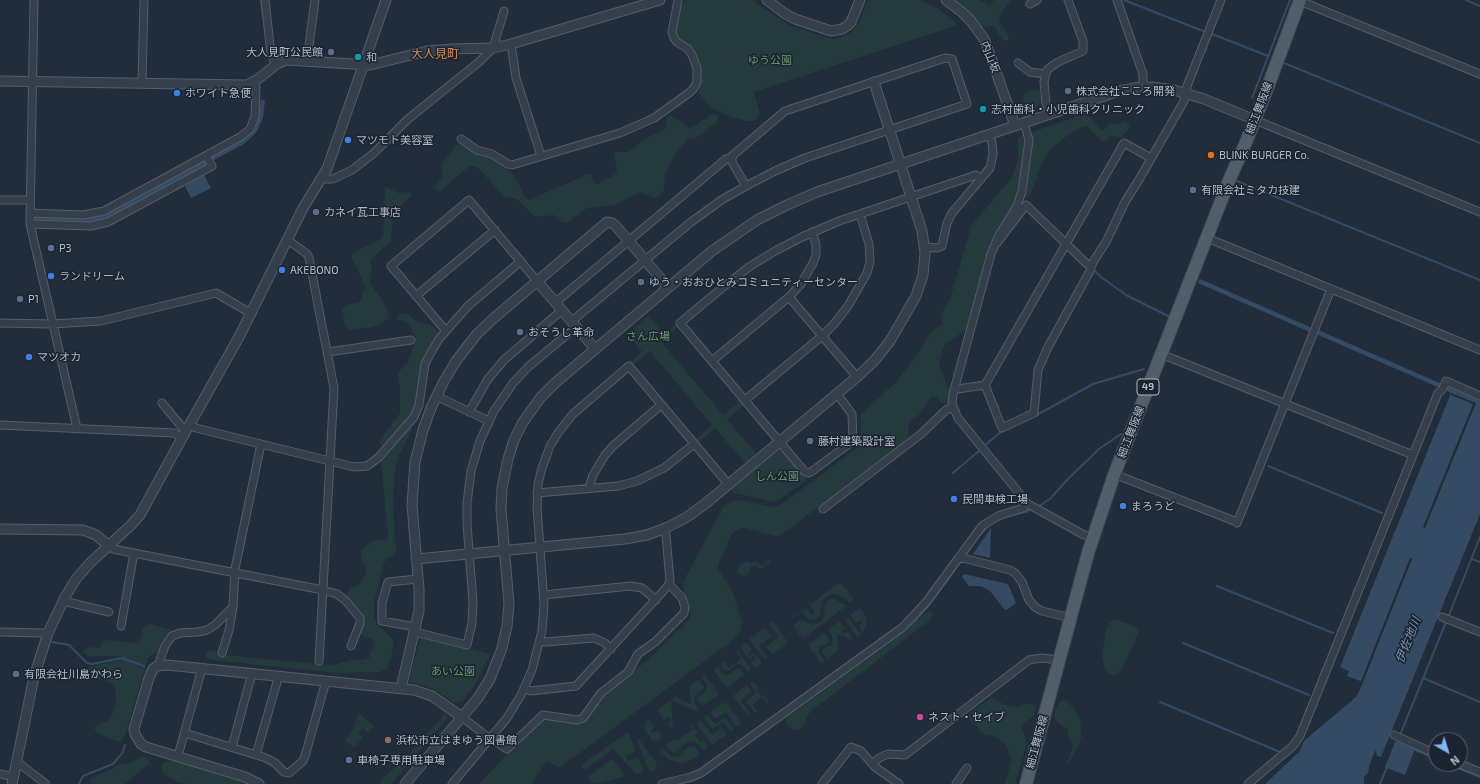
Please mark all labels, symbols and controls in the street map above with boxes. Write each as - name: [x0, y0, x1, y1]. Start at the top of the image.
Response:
- street label: 内山坂: [978, 39, 1002, 75]
- place label: 大人見町公民館: [246, 45, 323, 59]
- marker: 大人見町公民館: [326, 47, 336, 57]
- district label: 大人見町: [411, 47, 459, 61]
- place label: 和: [366, 50, 377, 64]
- marker: 和: [353, 52, 363, 62]
- park label: ゆう公園: [748, 53, 792, 67]
- street label: 細江舞阪線: [1243, 80, 1275, 136]
- place label: 株式会社こころ開発: [1076, 84, 1175, 98]
- place label: ホワイト急便: [185, 86, 251, 100]
- marker: 株式会社こころ開発: [1063, 86, 1073, 96]
- marker: ホワイト急便: [172, 88, 182, 98]
- place label: 志村歯科・小児歯科クリニック: [991, 102, 1145, 116]
- marker: 志村歯科・小児歯科クリニック: [978, 104, 988, 114]
- place label: マツモト美容室: [356, 133, 433, 147]
- marker: マツモト美容室: [343, 135, 353, 145]
- place label: BLINK BURGER Co.: [1219, 148, 1309, 162]
- marker: BLINK BURGER Co.: [1206, 150, 1216, 160]
- place label: 有限会社ミタカ技建: [1201, 183, 1300, 197]
- marker: 有限会社ミタカ技建: [1188, 185, 1198, 195]
- place label: カネイ瓦工事店: [324, 205, 401, 219]
- marker: カネイ瓦工事店: [311, 207, 321, 217]
- place label: P3: [59, 241, 72, 255]
- marker: P3: [46, 243, 56, 253]
- place label: AKEBONO: [290, 263, 339, 277]
- marker: AKEBONO: [277, 265, 287, 275]
- place label: ランドリーム: [59, 269, 125, 283]
- marker: ランドリーム: [46, 271, 56, 281]
- place label: ゆう・おおひとみコミュニティーセンター: [649, 275, 858, 289]
- marker: ゆう・おおひとみコミュニティーセンター: [636, 277, 646, 287]
- place label: P1: [28, 292, 39, 306]
- marker: P1: [15, 294, 25, 304]
- place label: おそうじ革命: [528, 325, 594, 339]
- marker: おそうじ革命: [515, 327, 525, 337]
- park label: さん広場: [626, 329, 670, 343]
- place label: マツオカ: [37, 350, 81, 364]
- marker: マツオカ: [24, 352, 34, 362]
- road number: 49: [1137, 379, 1159, 395]
- street label: 細江舞阪線: [1115, 404, 1147, 460]
- place label: 藤村建築設計室: [818, 434, 895, 448]
- marker: 藤村建築設計室: [805, 436, 815, 446]
- park label: しん公園: [755, 469, 799, 483]
- place label: 民間車検工場: [962, 492, 1028, 506]
- marker: 民間車検工場: [949, 494, 959, 504]
- place label: まろうど: [1131, 499, 1175, 513]
- marker: まろうど: [1118, 501, 1128, 511]
- water label: 伊佐地川: [1392, 615, 1424, 665]
- park label: あい公園: [431, 664, 475, 678]
- place label: 有限会社川島かわら: [24, 667, 123, 681]
- marker: 有限会社川島かわら: [11, 669, 21, 679]
- place label: ネスト・セイブ: [928, 710, 1005, 724]
- marker: ネスト・セイブ: [915, 712, 925, 722]
- street label: 細江舞阪線: [1024, 714, 1050, 770]
- north arrow: [1428, 732, 1468, 772]
- place label: 浜松市立はまゆう図書館: [396, 733, 517, 747]
- marker: 浜松市立はまゆう図書館: [383, 735, 393, 745]
- place label: 車椅子専用駐車場: [357, 753, 445, 767]
- text: N: [1448, 753, 1462, 768]
- marker: 車椅子専用駐車場: [344, 755, 354, 765]

